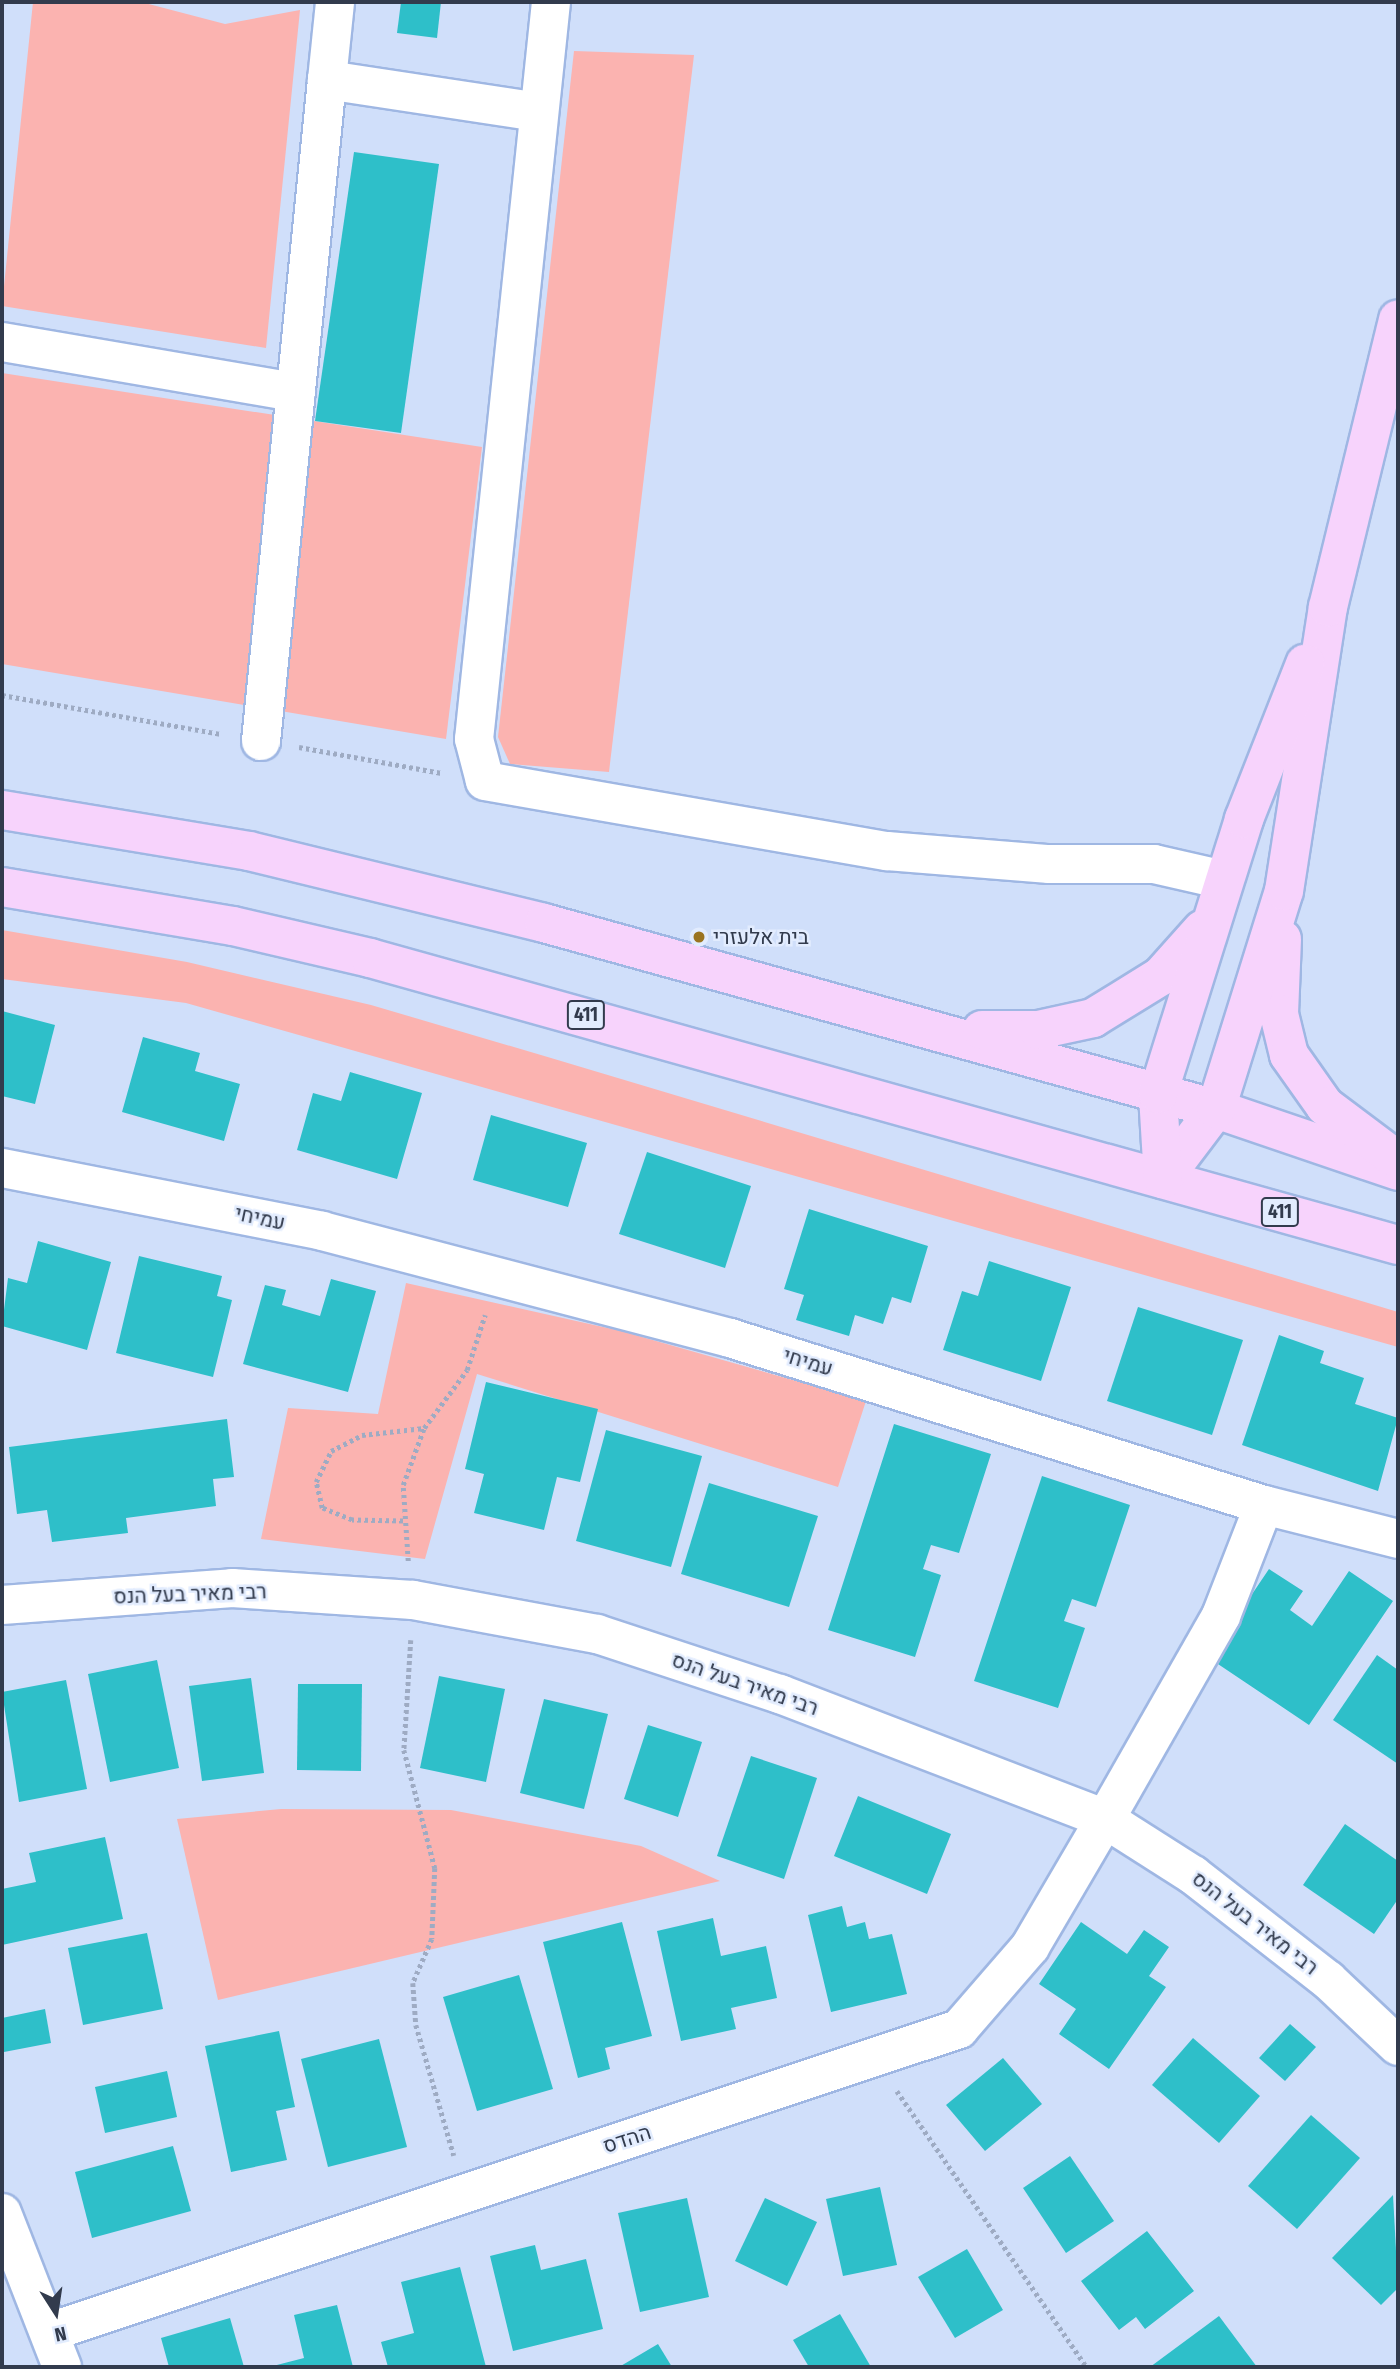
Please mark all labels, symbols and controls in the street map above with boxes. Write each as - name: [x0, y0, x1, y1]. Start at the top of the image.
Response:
- place label: בית אלעזרי: [713, 924, 809, 950]
- marker: בית אלעזרי: [691, 929, 707, 945]
- road number: 411: [567, 1000, 605, 1030]
- road number: 411: [1261, 1196, 1299, 1228]
- street label: עמיחי: [232, 1200, 288, 1236]
- street label: עמיחי: [780, 1343, 836, 1381]
- street label: רבי מאיר בעל הנס: [113, 1579, 267, 1609]
- street label: רבי מאיר בעל הנס: [668, 1647, 822, 1721]
- street label: רבי מאיר בעל הנס: [1187, 1866, 1323, 1980]
- street label: ההדס: [600, 2119, 654, 2159]
- north arrow: [21, 2278, 91, 2348]
- text: N: [53, 2322, 68, 2346]

